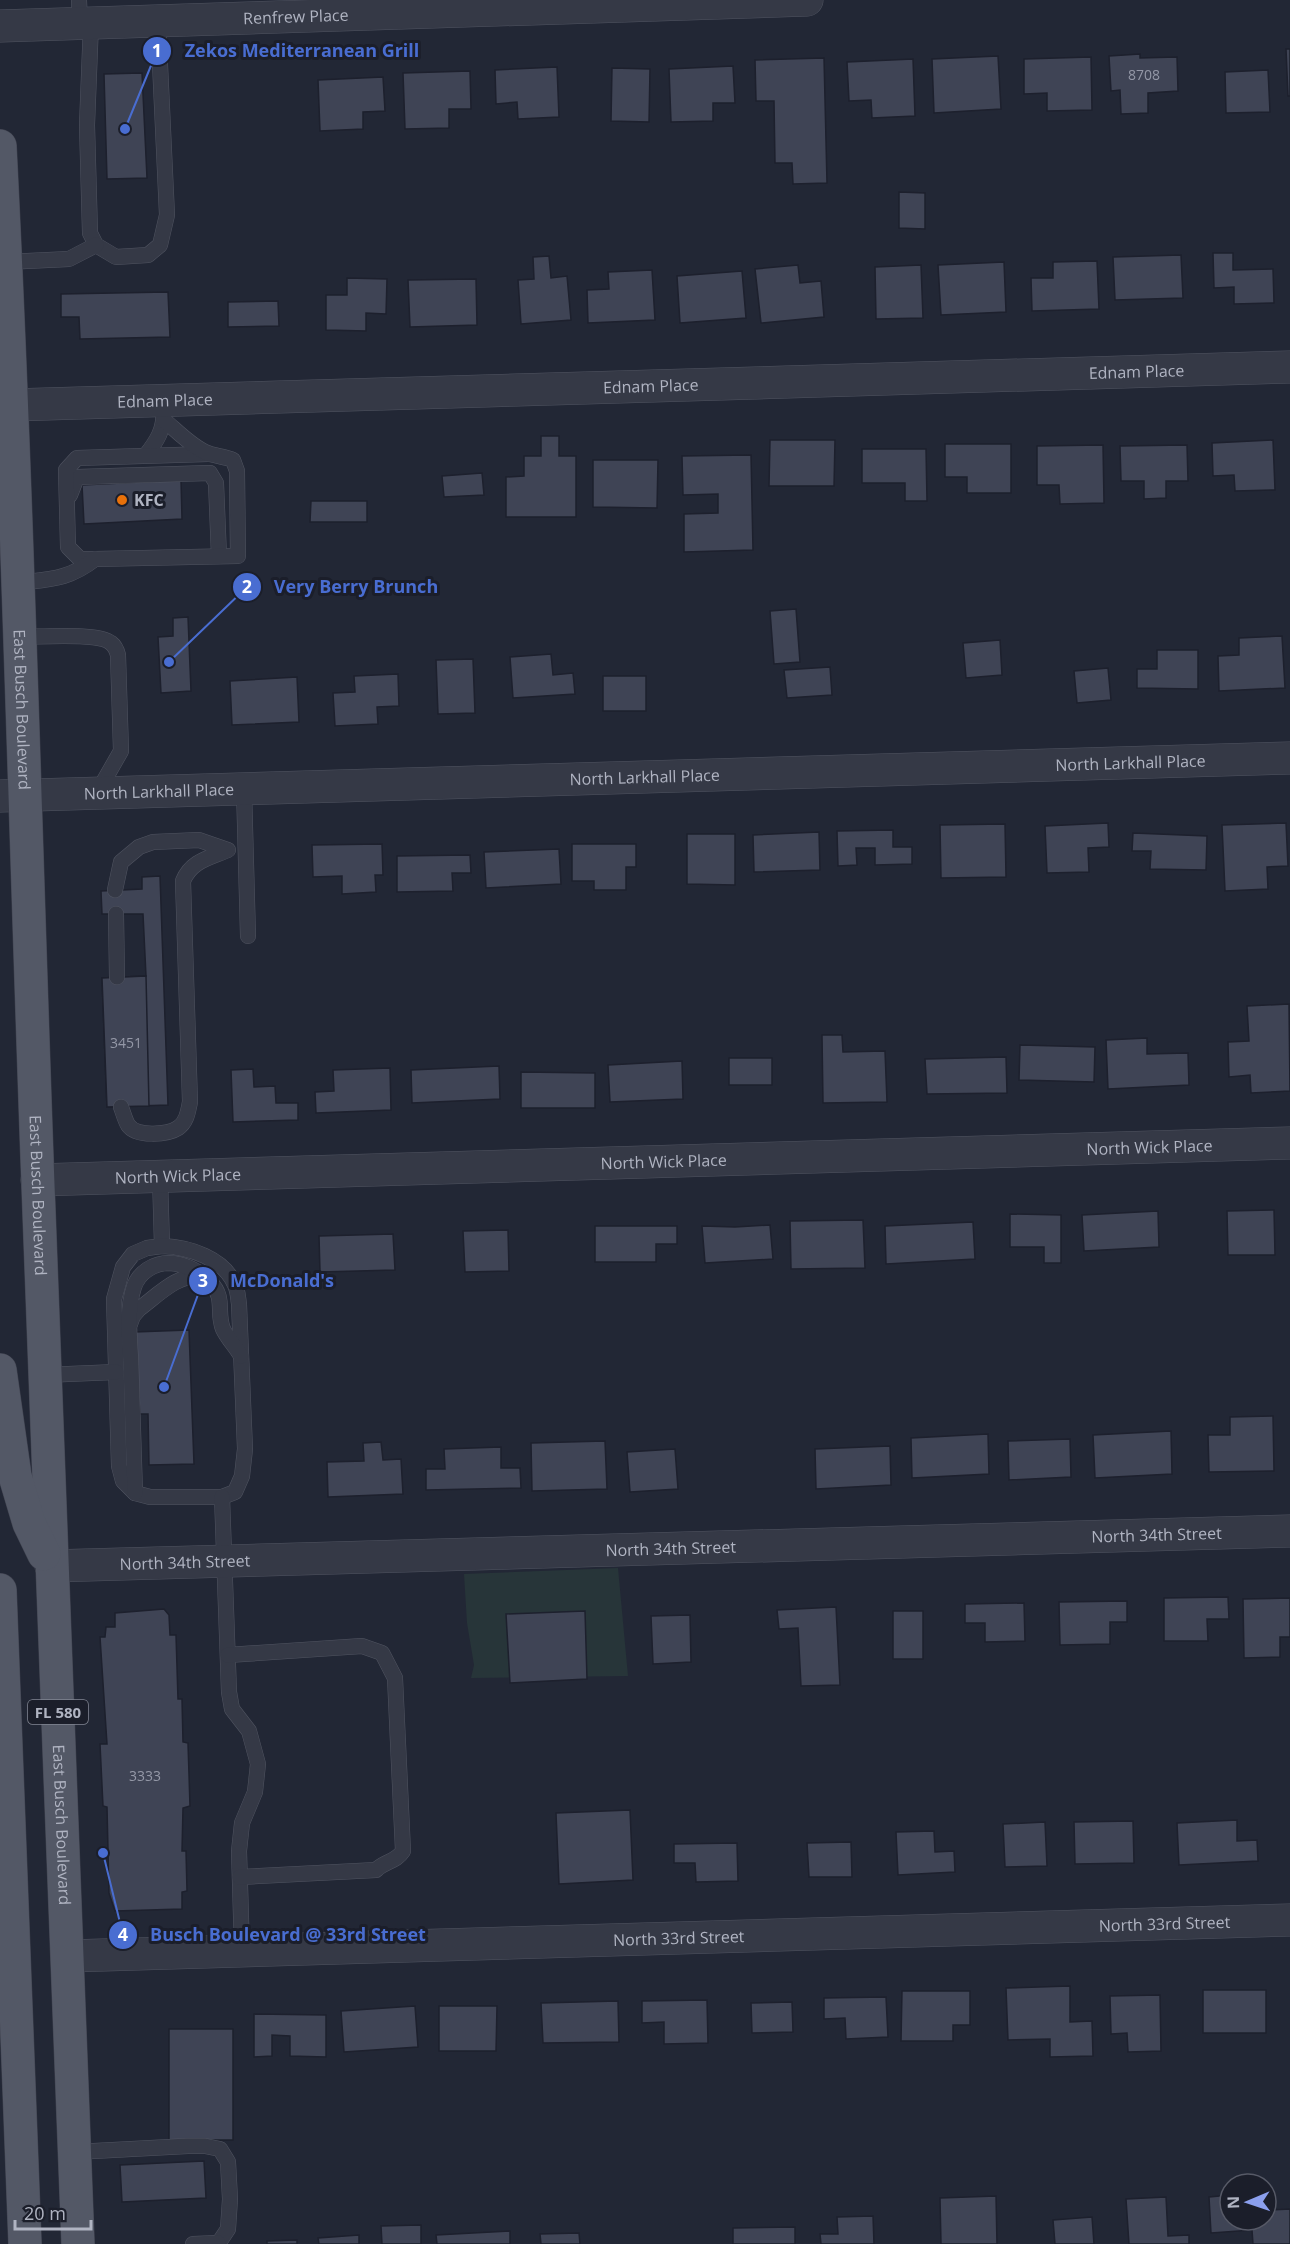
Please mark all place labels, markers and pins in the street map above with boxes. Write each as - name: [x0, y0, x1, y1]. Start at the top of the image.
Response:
- callout: Zekos Mediterranean Grill: [142, 33, 431, 69]
- place label: KFC: [134, 489, 164, 511]
- marker: KFC: [115, 493, 129, 507]
- callout: Very Berry Brunch: [232, 569, 451, 605]
- callout: McDonald's: [188, 1263, 346, 1299]
- callout: Busch Boulevard @ 33rd Street: [108, 1917, 438, 1953]

